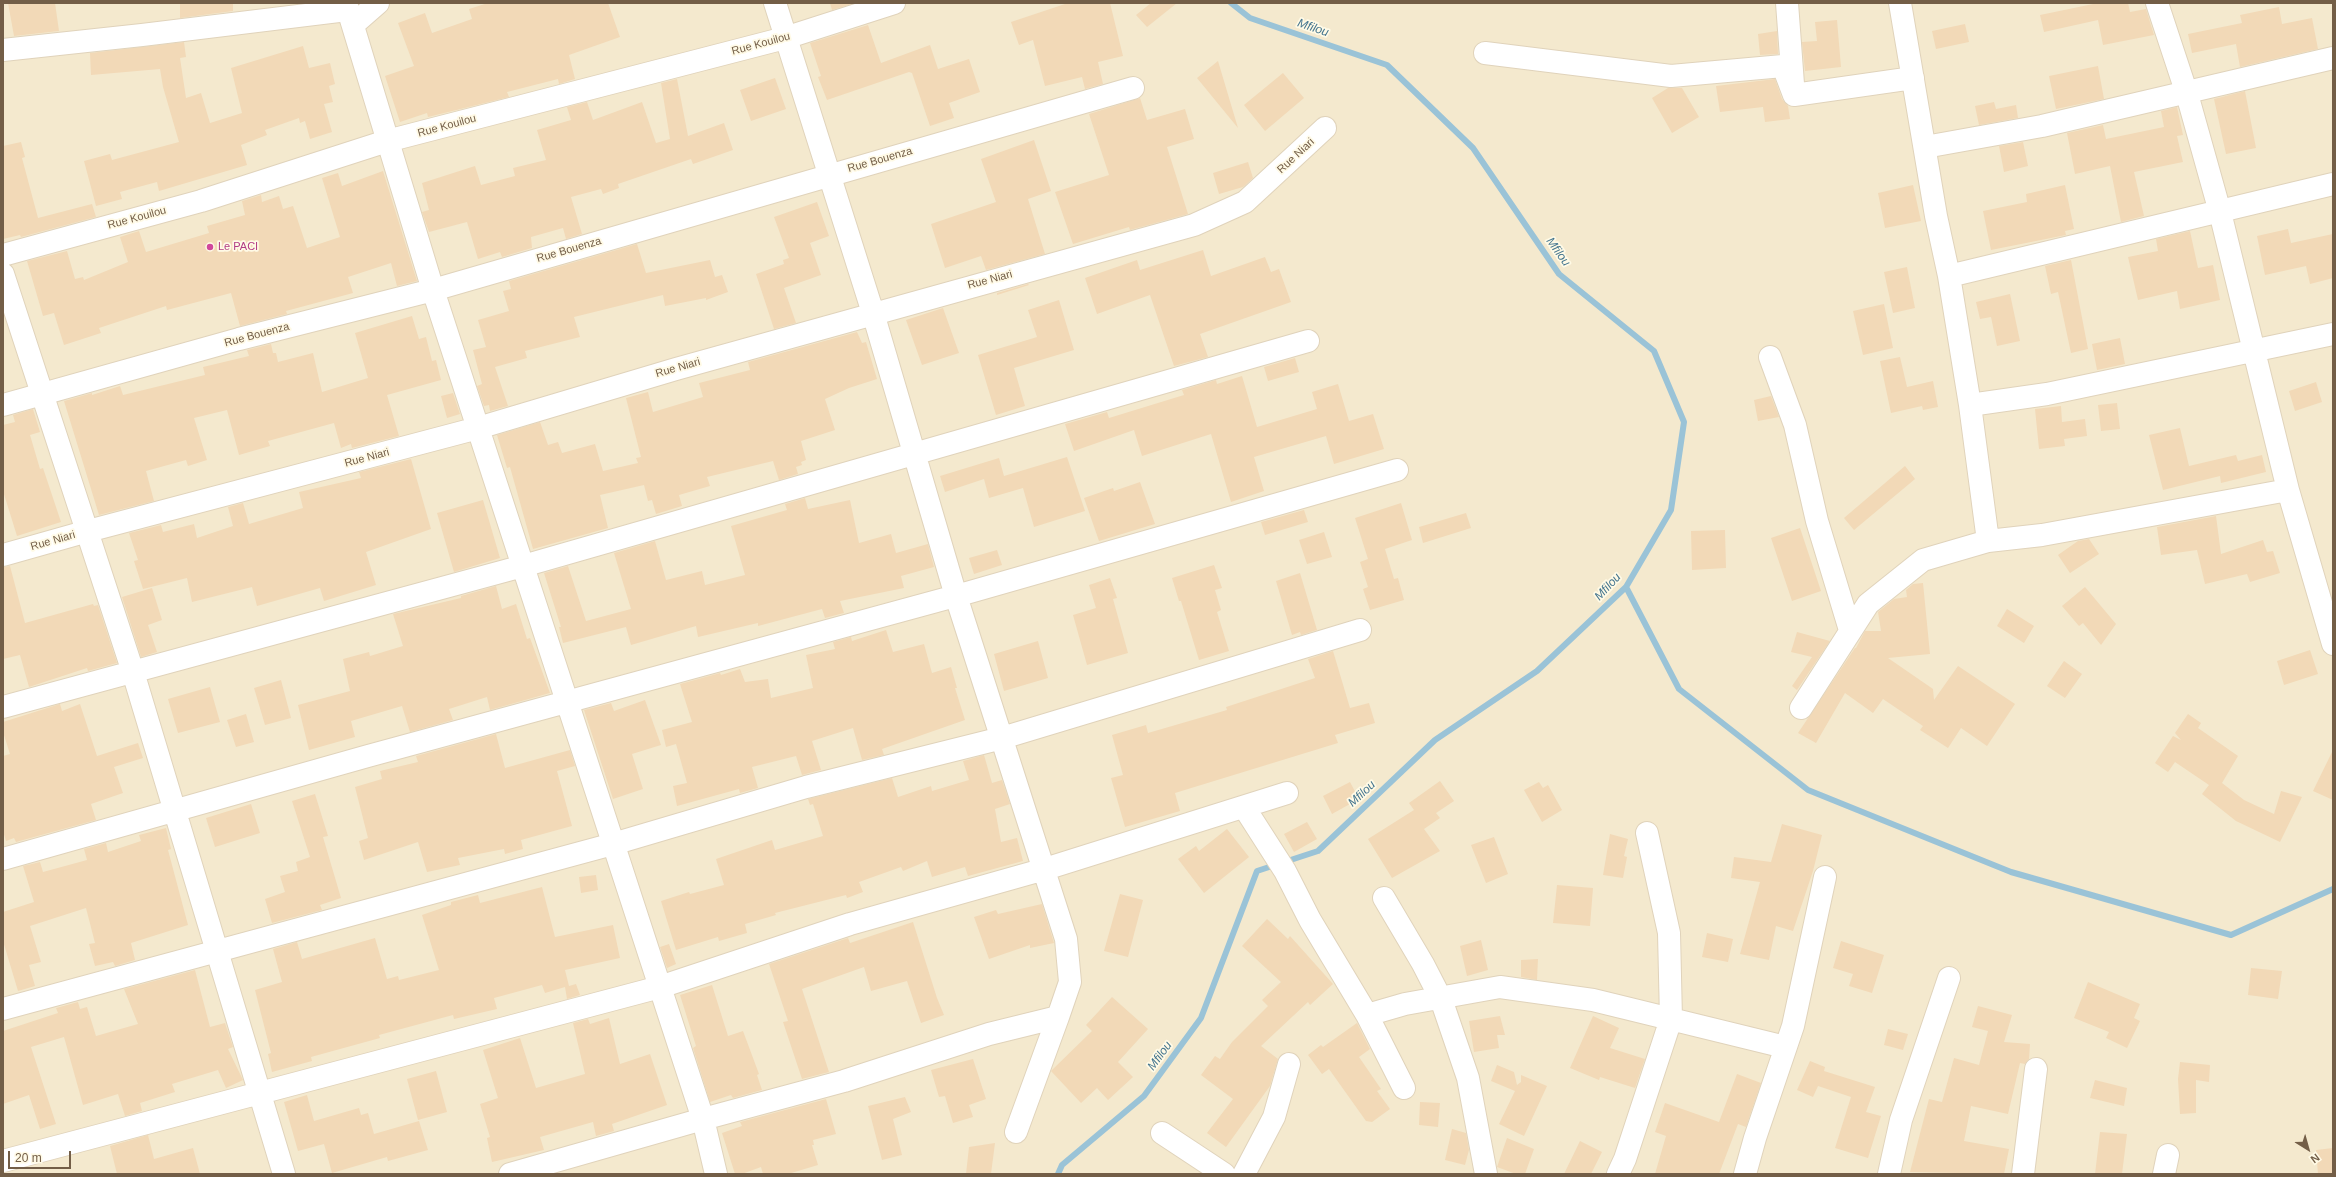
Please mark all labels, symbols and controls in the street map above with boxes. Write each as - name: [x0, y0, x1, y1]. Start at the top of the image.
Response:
- water label: Mfilou: [1296, 16, 1330, 40]
- street label: Rue Kouilou: [730, 30, 792, 58]
- street label: Rue Kouilou: [416, 112, 478, 140]
- street label: Rue Niari: [1275, 136, 1317, 176]
- street label: Rue Bouenza: [846, 144, 914, 176]
- street label: Rue Kouilou: [106, 204, 168, 232]
- street label: Rue Bouenza: [535, 234, 603, 266]
- water label: Mfilou: [1543, 235, 1573, 269]
- place label: Le PACI: [218, 240, 258, 254]
- marker: Le PACI: [205, 242, 215, 252]
- street label: Rue Niari: [966, 268, 1014, 292]
- street label: Rue Bouenza: [223, 320, 291, 350]
- street label: Rue Niari: [654, 355, 702, 381]
- street label: Rue Niari: [343, 446, 391, 470]
- street label: Rue Niari: [29, 528, 77, 554]
- water label: Mfilou: [1592, 570, 1624, 604]
- water label: Mfilou: [1345, 778, 1379, 810]
- water label: Mfilou: [1145, 1039, 1175, 1073]
- north arrow: [2288, 1129, 2328, 1169]
- scale bar: [10, 1143, 73, 1169]
- text: 20 m: [15, 1151, 42, 1165]
- text: N: [2308, 1151, 2322, 1166]

